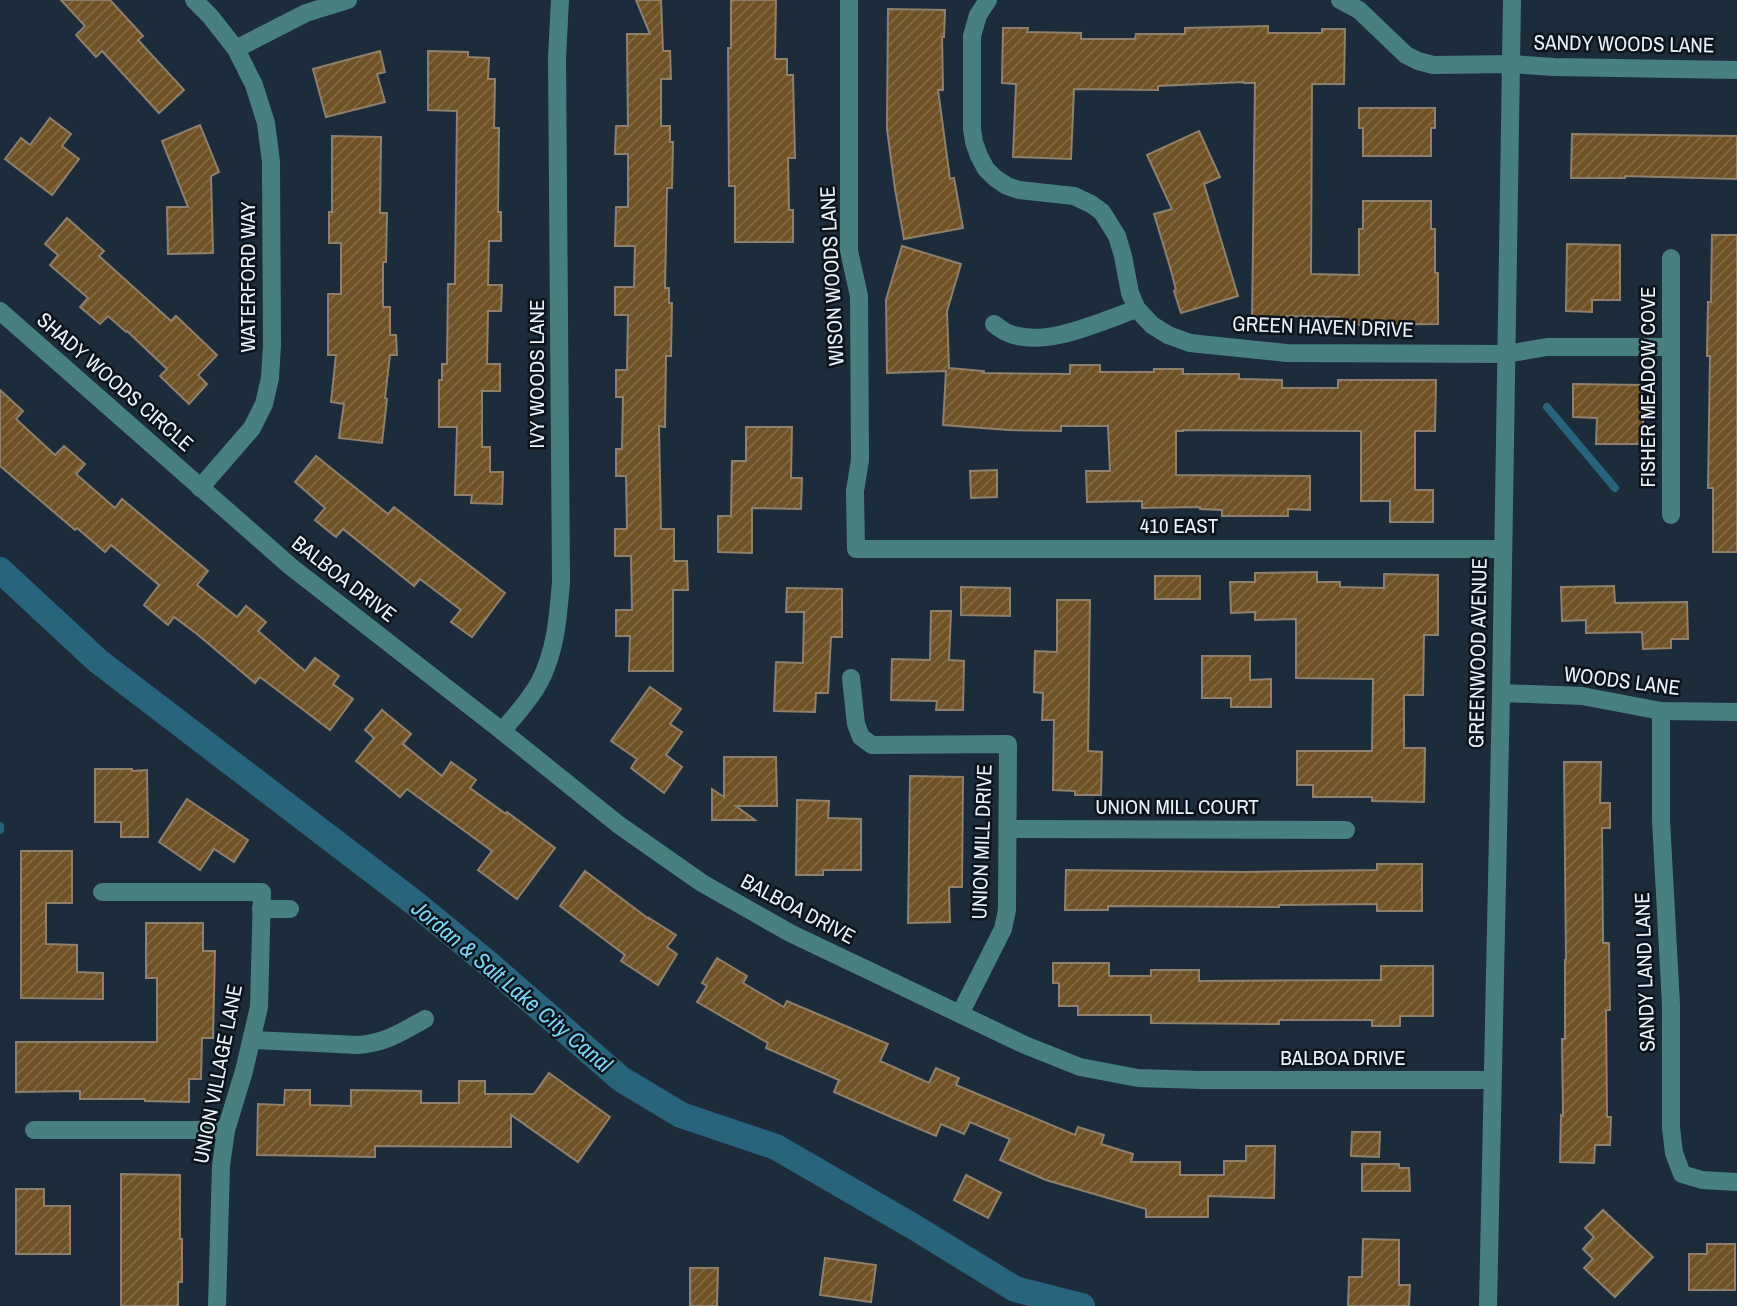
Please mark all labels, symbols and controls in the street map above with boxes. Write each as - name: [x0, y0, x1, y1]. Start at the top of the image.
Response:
- street label: SANDY WOODS LANE: [1533, 27, 1715, 60]
- street label: WISON WOODS LANE: [812, 185, 851, 367]
- street label: WATERFORD WAY: [233, 201, 262, 353]
- street label: FISHER MEADOW COVE: [1633, 287, 1662, 487]
- street label: IVY WOODS LANE: [522, 300, 551, 449]
- street label: SHADY WOODS CIRCLE: [31, 305, 200, 458]
- street label: GREEN HAVEN DRIVE: [1232, 309, 1414, 344]
- street label: 410 EAST: [1140, 511, 1219, 540]
- street label: BALBOA DRIVE: [286, 529, 403, 629]
- street label: GREENWOOD AVENUE: [1461, 558, 1494, 748]
- street label: WOODS LANE: [1562, 659, 1682, 702]
- street label: UNION MILL DRIVE: [964, 764, 999, 920]
- street label: UNION MILL COURT: [1095, 792, 1259, 821]
- street label: BALBOA DRIVE: [736, 866, 860, 951]
- water label: Jordan & Salt Lake City Canal: [405, 892, 620, 1079]
- street label: SANDY LAND LANE: [1627, 892, 1662, 1052]
- street label: UNION VILLAGE LANE: [186, 982, 249, 1166]
- street label: BALBOA DRIVE: [1280, 1043, 1406, 1072]

